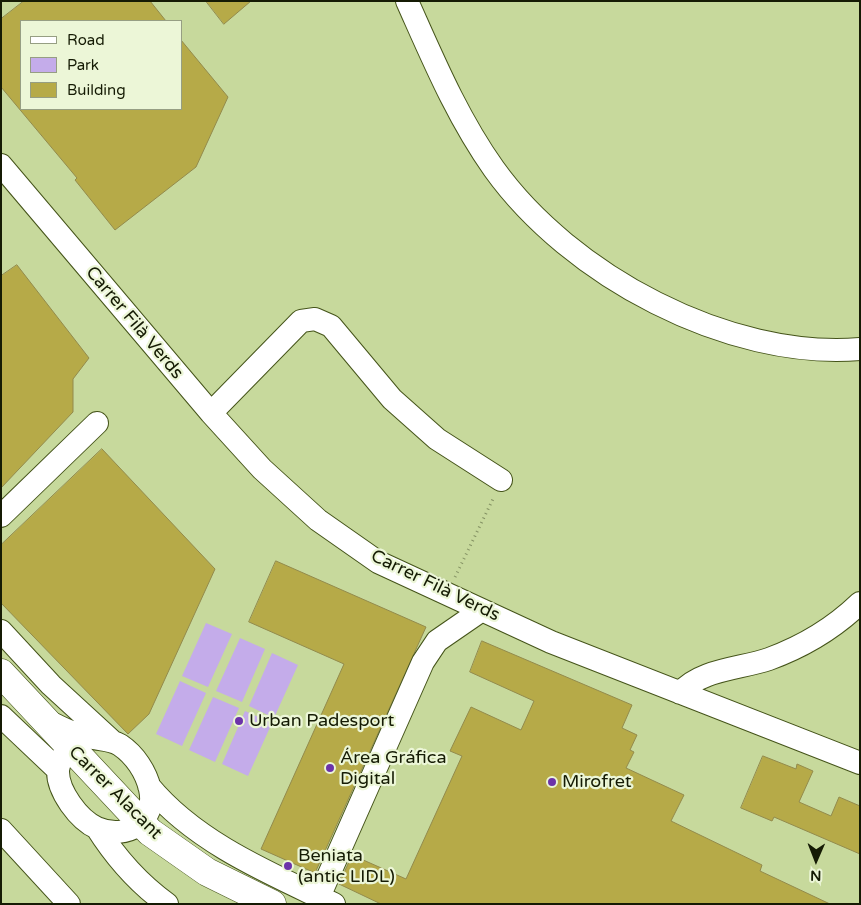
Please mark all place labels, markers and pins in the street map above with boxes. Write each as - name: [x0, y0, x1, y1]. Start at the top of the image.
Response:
- place label: Urban Padesport: [249, 710, 394, 732]
- marker: Urban Padesport: [233, 715, 245, 727]
- place label: Área Gráfica Digital: [340, 747, 447, 790]
- marker: Área Gráfica Digital: [324, 762, 336, 774]
- place label: Mirofret: [562, 771, 632, 793]
- marker: Mirofret: [546, 776, 558, 788]
- place label: Beniata (antic LIDL): [298, 845, 395, 888]
- marker: Beniata (antic LIDL): [282, 860, 294, 872]

